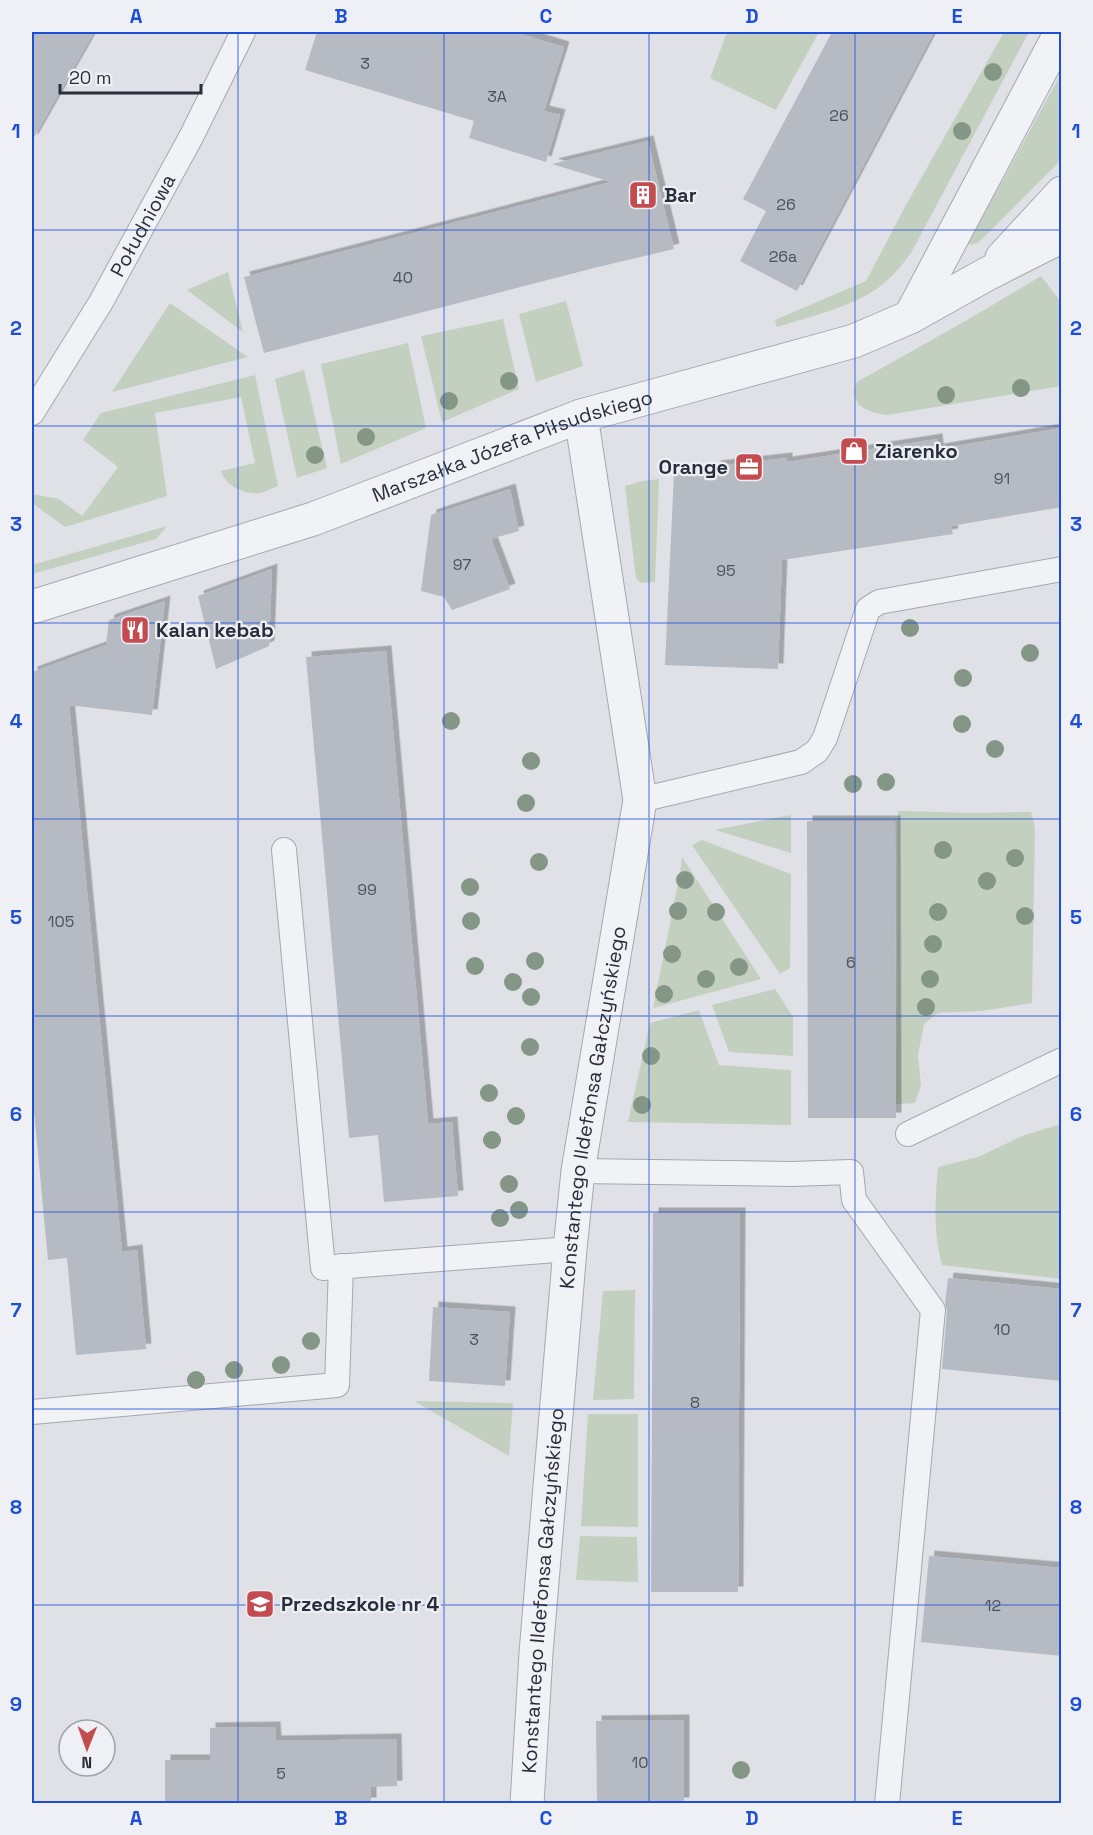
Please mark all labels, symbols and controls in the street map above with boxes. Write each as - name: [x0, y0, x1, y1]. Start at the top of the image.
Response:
- text: A: [130, 3, 143, 29]
- text: B: [334, 3, 348, 29]
- text: C: [540, 3, 553, 29]
- text: D: [745, 3, 759, 29]
- text: E: [951, 3, 963, 29]
- house number: 3: [360, 53, 370, 74]
- scale bar: [60, 57, 201, 95]
- text: 20 m: [69, 66, 112, 89]
- house number: 3A: [487, 86, 507, 107]
- house number: 26: [829, 105, 849, 126]
- text: 1: [11, 118, 21, 144]
- text: 1: [1071, 118, 1081, 144]
- street label: Południowa: [104, 169, 181, 281]
- building icon: Bar: [627, 179, 659, 211]
- place label: Bar: [664, 182, 697, 208]
- house number: 26: [776, 194, 796, 215]
- house number: 26a: [769, 246, 797, 267]
- house number: 40: [393, 267, 413, 288]
- text: 2: [10, 315, 22, 341]
- text: 2: [1070, 315, 1082, 341]
- street label: Marszałka Józefa Piłsudskiego: [368, 384, 655, 508]
- shop icon: Ziarenko: [838, 435, 870, 467]
- place label: Ziarenko: [875, 438, 958, 464]
- office icon: Orange: [733, 451, 765, 483]
- place label: Orange: [659, 454, 728, 480]
- house number: 91: [994, 468, 1010, 489]
- text: 3: [10, 511, 22, 537]
- text: 3: [1070, 511, 1082, 537]
- house number: 97: [453, 554, 471, 575]
- house number: 95: [716, 560, 736, 581]
- restaurant icon: Kalan kebab: [119, 614, 151, 646]
- place label: Kalan kebab: [156, 617, 274, 643]
- text: 4: [10, 708, 23, 734]
- text: 4: [1070, 708, 1083, 734]
- house number: 99: [357, 879, 377, 900]
- text: 5: [10, 904, 22, 930]
- text: 5: [1070, 904, 1082, 930]
- house number: 105: [48, 911, 74, 932]
- street label: Konstantego Ildefonsa Gałczyńskiego: [554, 924, 632, 1290]
- house number: 6: [846, 952, 856, 973]
- text: 6: [10, 1101, 22, 1127]
- text: 6: [1070, 1101, 1082, 1127]
- text: 7: [10, 1297, 22, 1323]
- text: 7: [1070, 1297, 1082, 1323]
- house number: 10: [994, 1319, 1010, 1340]
- house number: 3: [469, 1329, 479, 1350]
- house number: 8: [690, 1392, 700, 1413]
- street label: Konstantego Ildefonsa Gałczyńskiego: [516, 1407, 570, 1774]
- text: 8: [10, 1494, 22, 1520]
- text: 8: [1070, 1494, 1082, 1520]
- school or university icon: Przedszkole nr 4: [244, 1588, 276, 1620]
- place label: Przedszkole nr 4: [281, 1591, 440, 1617]
- house number: 12: [985, 1595, 1001, 1616]
- text: 9: [10, 1691, 22, 1717]
- text: 9: [1070, 1691, 1082, 1717]
- north arrow: [57, 1718, 117, 1778]
- text: N: [81, 1752, 92, 1773]
- house number: 10: [632, 1752, 648, 1773]
- house number: 5: [276, 1763, 286, 1784]
- text: A: [130, 1805, 143, 1831]
- text: B: [334, 1805, 348, 1831]
- text: C: [540, 1805, 553, 1831]
- text: D: [745, 1805, 759, 1831]
- text: E: [951, 1805, 963, 1831]

